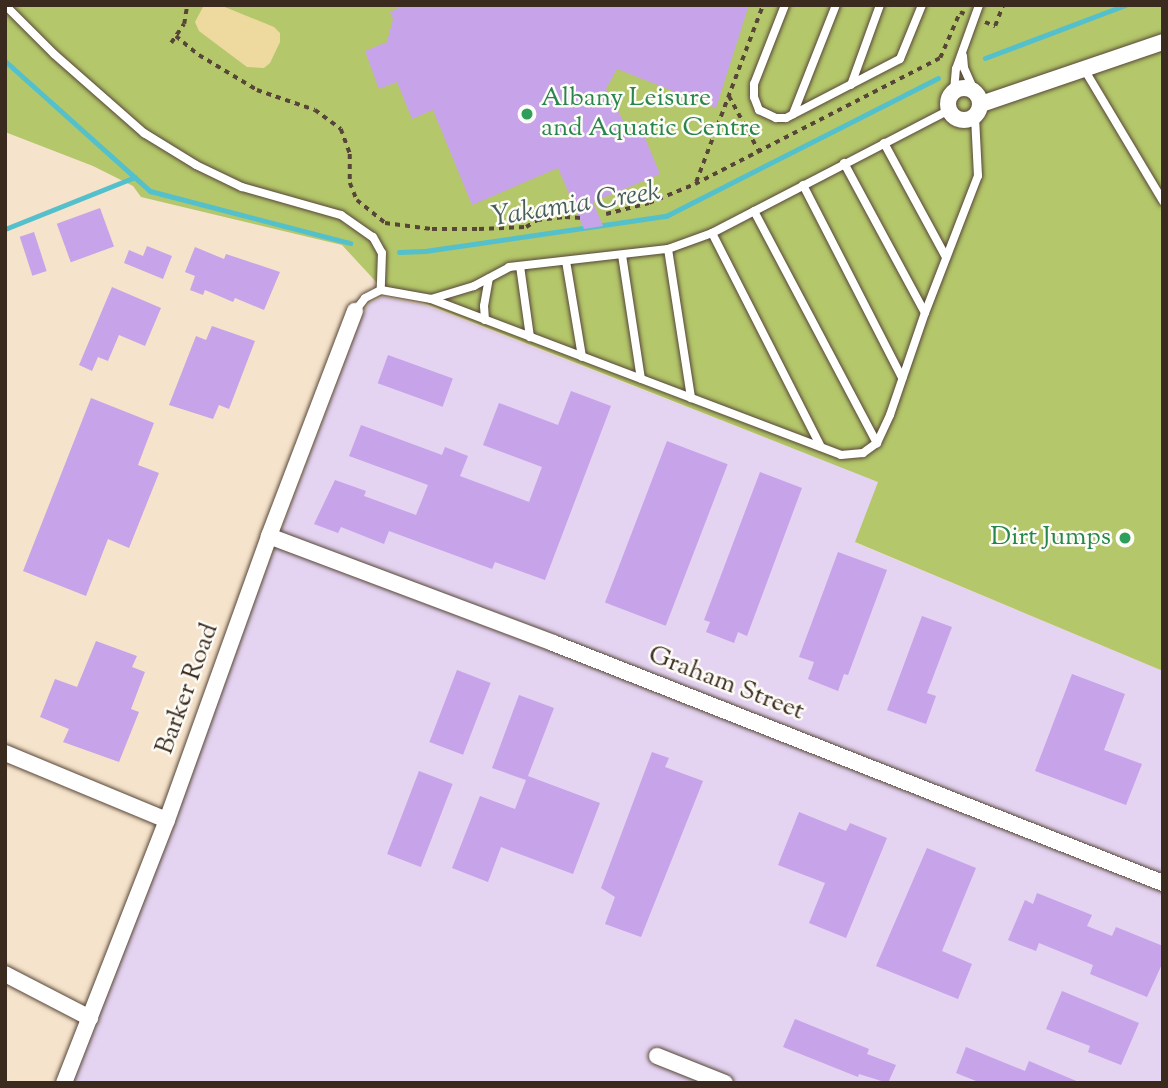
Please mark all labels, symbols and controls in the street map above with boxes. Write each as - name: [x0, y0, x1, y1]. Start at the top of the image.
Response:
- place label: Albany Leisure and Aquatic Centre: [541, 83, 761, 144]
- marker: Albany Leisure and Aquatic Centre: [519, 106, 535, 122]
- water label: Yakamia Creek: [489, 175, 663, 235]
- place label: Dirt Jumps: [991, 522, 1111, 554]
- marker: Dirt Jumps: [1117, 530, 1133, 546]
- street label: Barker Road: [150, 619, 226, 759]
- street label: Graham Street: [644, 640, 808, 728]

